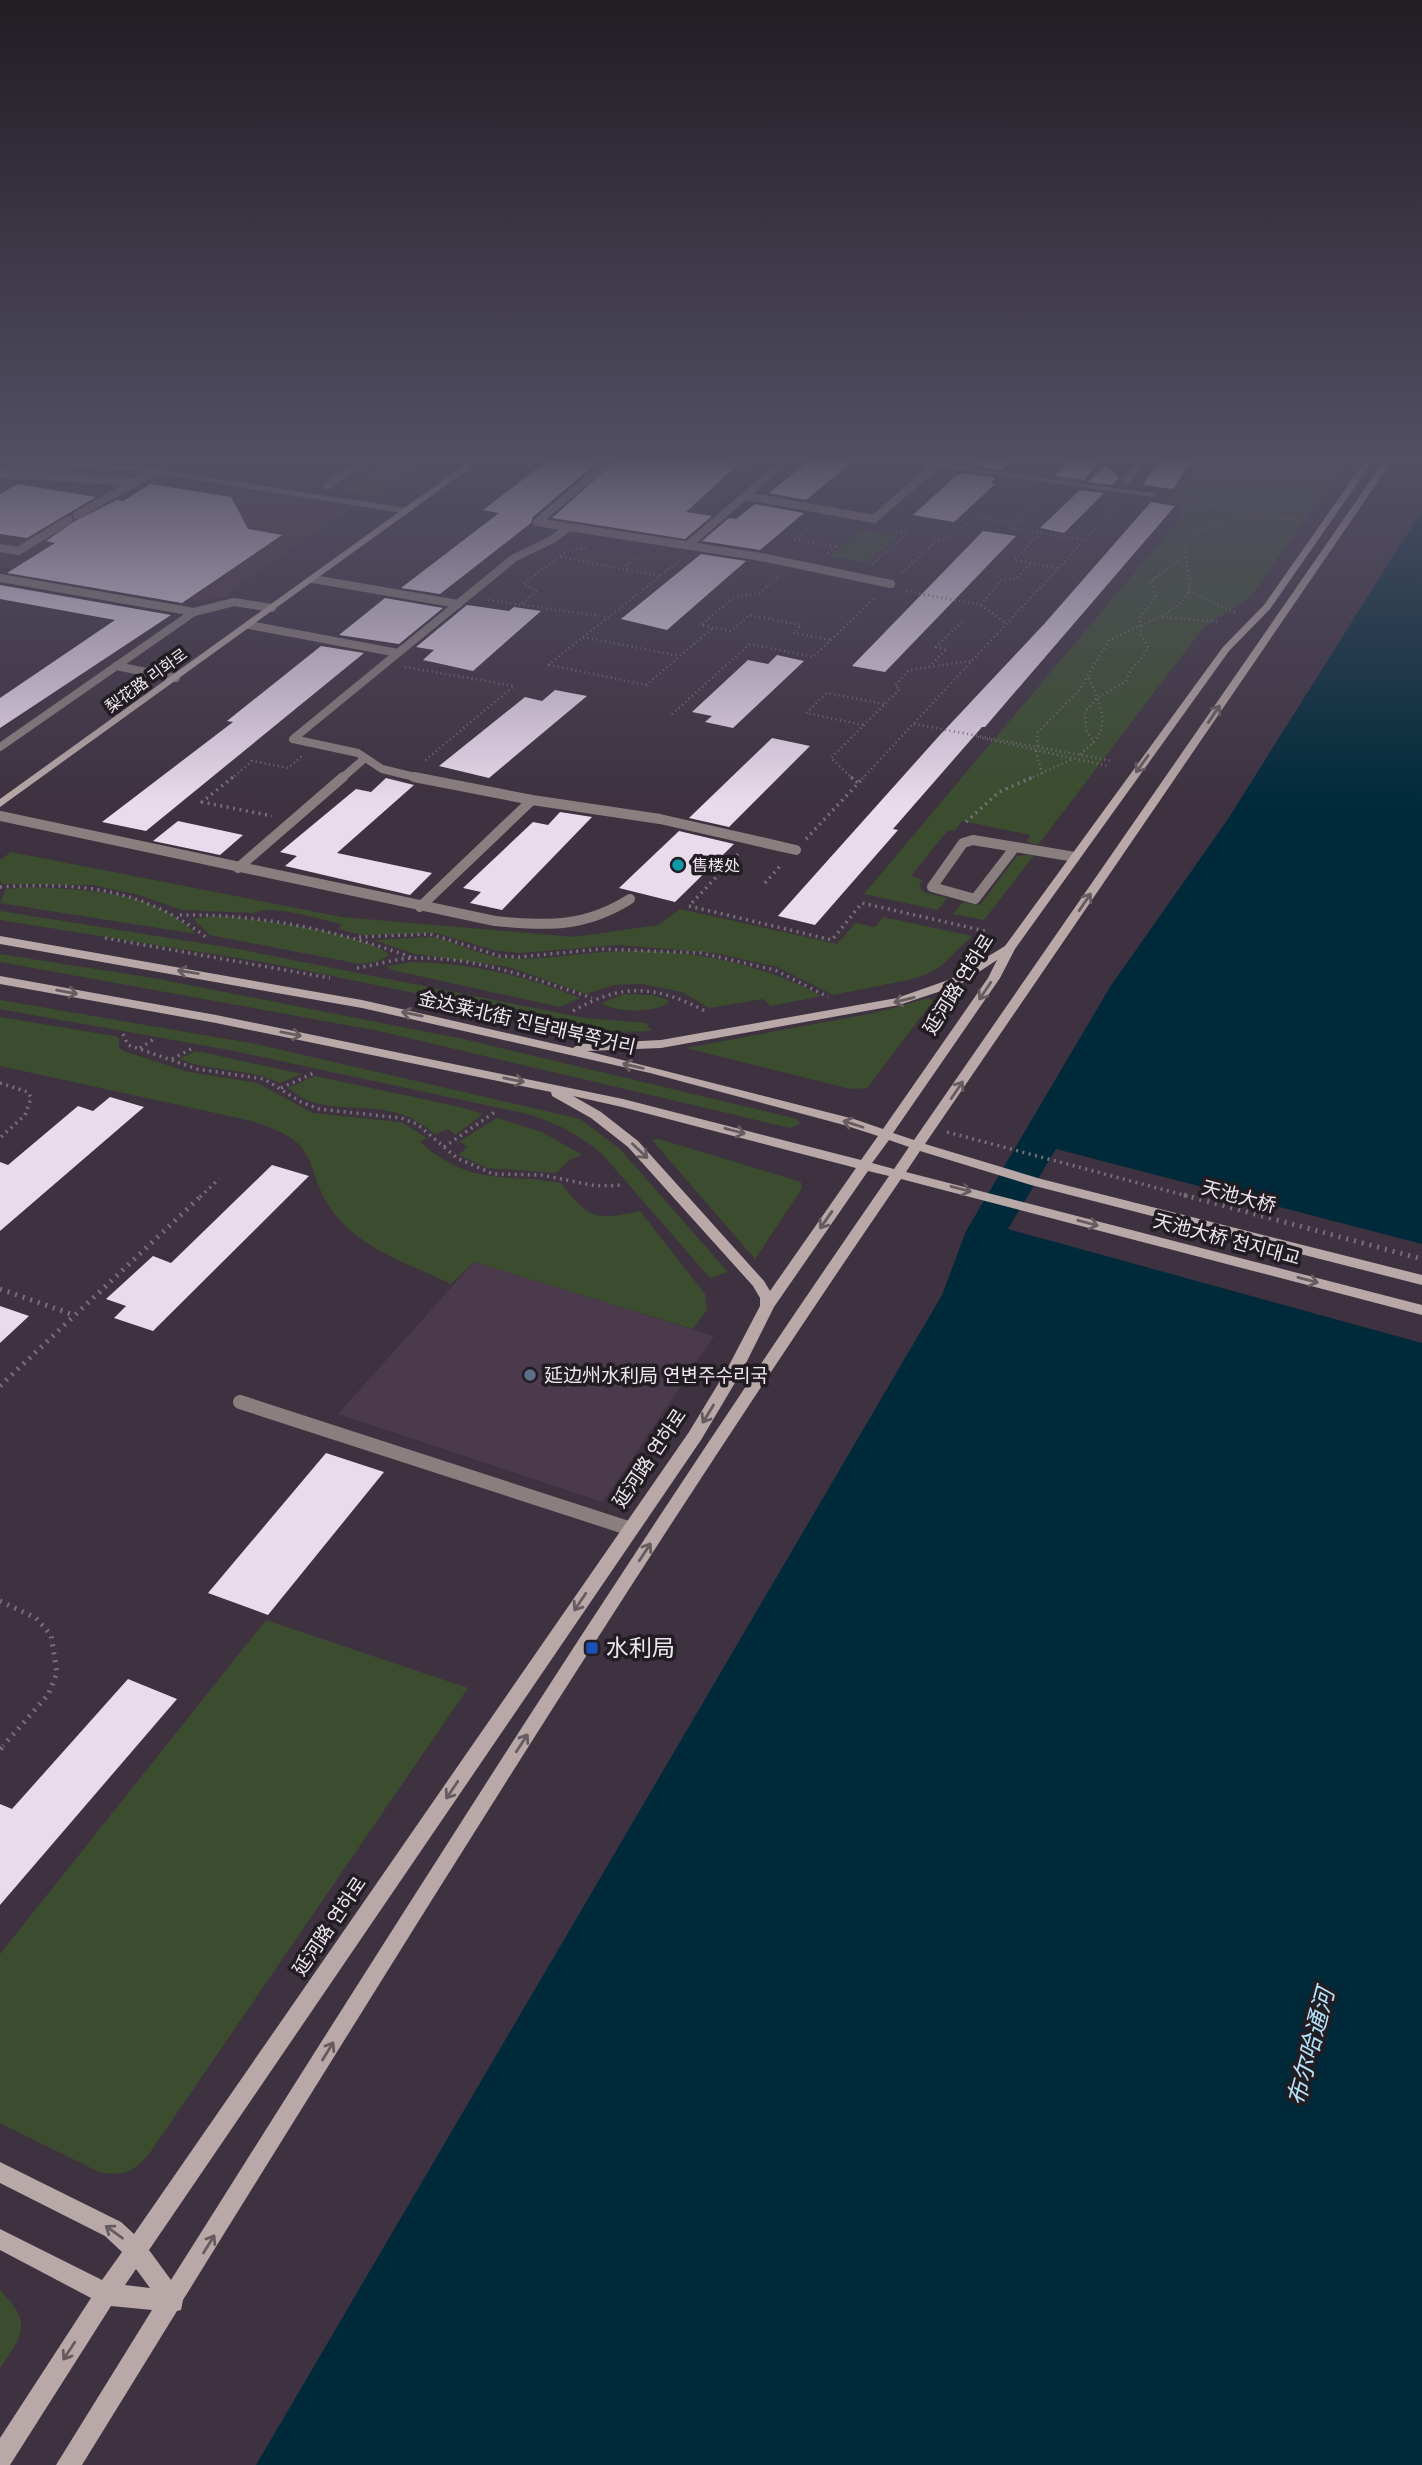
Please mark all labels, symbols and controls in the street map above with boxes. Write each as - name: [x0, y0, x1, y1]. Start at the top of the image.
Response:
- street label: 梨花路 리화로: [102, 644, 191, 716]
- one-way arrow: [1207, 705, 1221, 725]
- one-way arrow: [1135, 754, 1150, 773]
- place label: 售楼处: [692, 856, 740, 875]
- marker: 售楼处: [670, 857, 686, 873]
- one-way arrow: [1078, 893, 1093, 912]
- street label: 延河路 연하로: [918, 930, 998, 1039]
- one-way arrow: [177, 965, 200, 978]
- one-way arrow: [978, 981, 992, 1000]
- one-way arrow: [55, 986, 78, 999]
- street label: 金达莱北街 진달래북쪽거리: [416, 986, 638, 1059]
- one-way arrow: [893, 994, 916, 1007]
- one-way arrow: [401, 1007, 424, 1021]
- one-way arrow: [279, 1027, 302, 1041]
- one-way arrow: [622, 1059, 645, 1072]
- one-way arrow: [502, 1073, 525, 1087]
- one-way arrow: [950, 1081, 964, 1100]
- one-way arrow: [843, 1117, 865, 1129]
- one-way arrow: [723, 1125, 746, 1138]
- one-way arrow: [632, 1142, 649, 1159]
- street label: 天池大桥: [1199, 1176, 1279, 1217]
- one-way arrow: [950, 1183, 972, 1196]
- street label: 天池大桥 천지대교: [1151, 1209, 1303, 1270]
- one-way arrow: [819, 1210, 833, 1229]
- one-way arrow: [1076, 1217, 1099, 1230]
- one-way arrow: [1296, 1274, 1319, 1287]
- place label: 延边州水利局 연변주수리국: [544, 1364, 768, 1387]
- marker: 延边州水利局 연변주수리국: [522, 1367, 538, 1383]
- street label: 延河路 연하로: [608, 1404, 691, 1512]
- one-way arrow: [701, 1404, 716, 1423]
- one-way arrow: [638, 1543, 652, 1562]
- one-way arrow: [573, 1592, 587, 1611]
- place label: 水利局: [606, 1634, 675, 1662]
- marker: 水利局: [584, 1640, 600, 1656]
- one-way arrow: [514, 1734, 529, 1753]
- one-way arrow: [445, 1780, 459, 1799]
- street label: 延河路 연하로: [288, 1872, 371, 1980]
- water label: 布尔哈通河: [1281, 1981, 1341, 2109]
- one-way arrow: [322, 2041, 336, 2061]
- one-way arrow: [105, 2225, 124, 2239]
- one-way arrow: [202, 2235, 216, 2255]
- one-way arrow: [62, 2341, 76, 2361]

